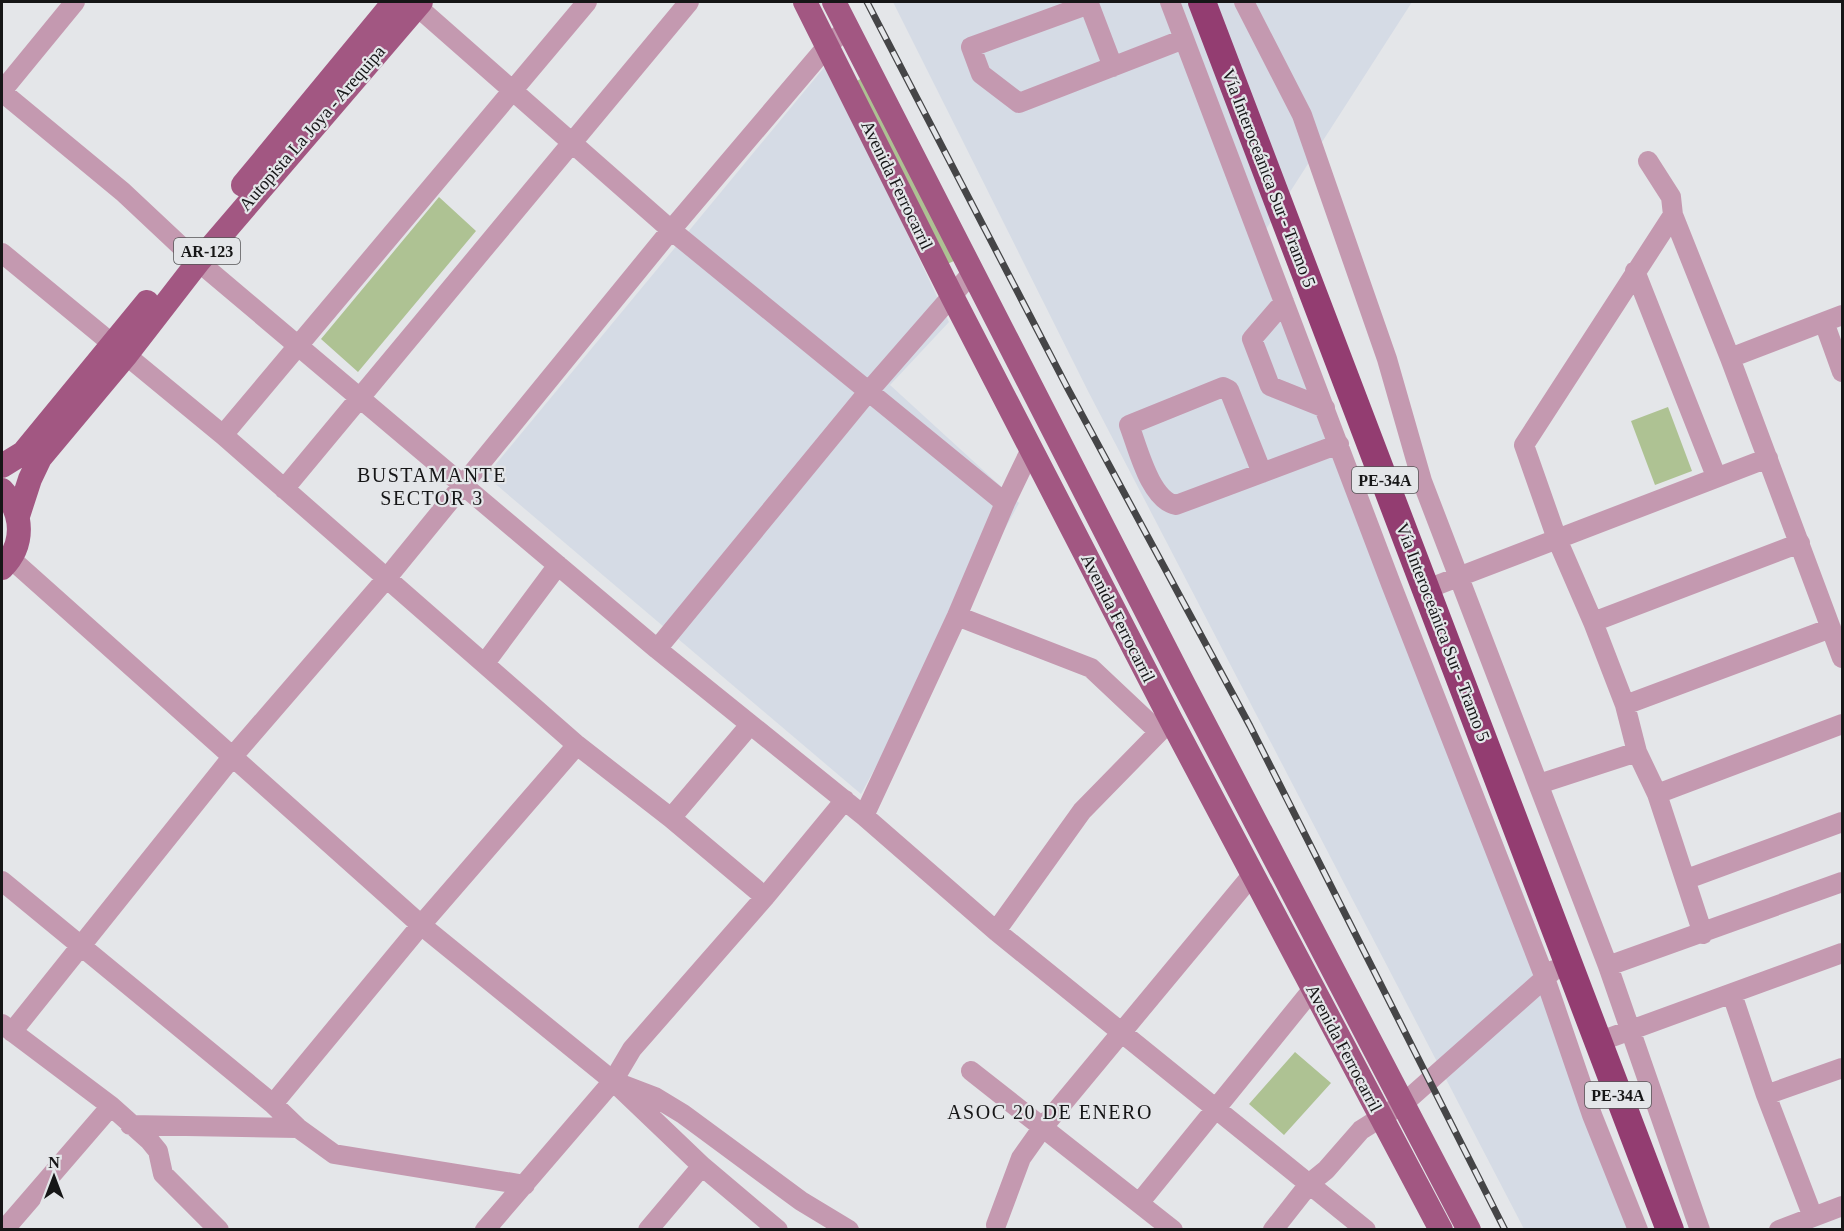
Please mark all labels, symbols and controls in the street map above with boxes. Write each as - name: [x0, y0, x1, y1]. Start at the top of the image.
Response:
- street label: Autopista La Joya - Arequipa: [235, 41, 389, 215]
- street label: Vía Interoceánica Sur - Tramo 5: [1218, 66, 1320, 290]
- street label: Avenida Ferrocarril: [857, 117, 937, 253]
- road number: AR-123: [174, 238, 240, 264]
- district label: BUSTAMANTE SECTOR 3: [357, 464, 507, 509]
- road number: PE-34A: [1352, 467, 1418, 493]
- street label: Vía Interoceánica Sur - Tramo 5: [1392, 520, 1494, 744]
- street label: Avenida Ferrocarril: [1077, 551, 1159, 685]
- street label: Avenida Ferrocarril: [1302, 981, 1386, 1115]
- road number: PE-34A: [1585, 1082, 1651, 1108]
- district label: ASOC 20 DE ENERO: [947, 1101, 1153, 1123]
- north arrow: [24, 1147, 84, 1207]
- text: N: [48, 1154, 60, 1171]

